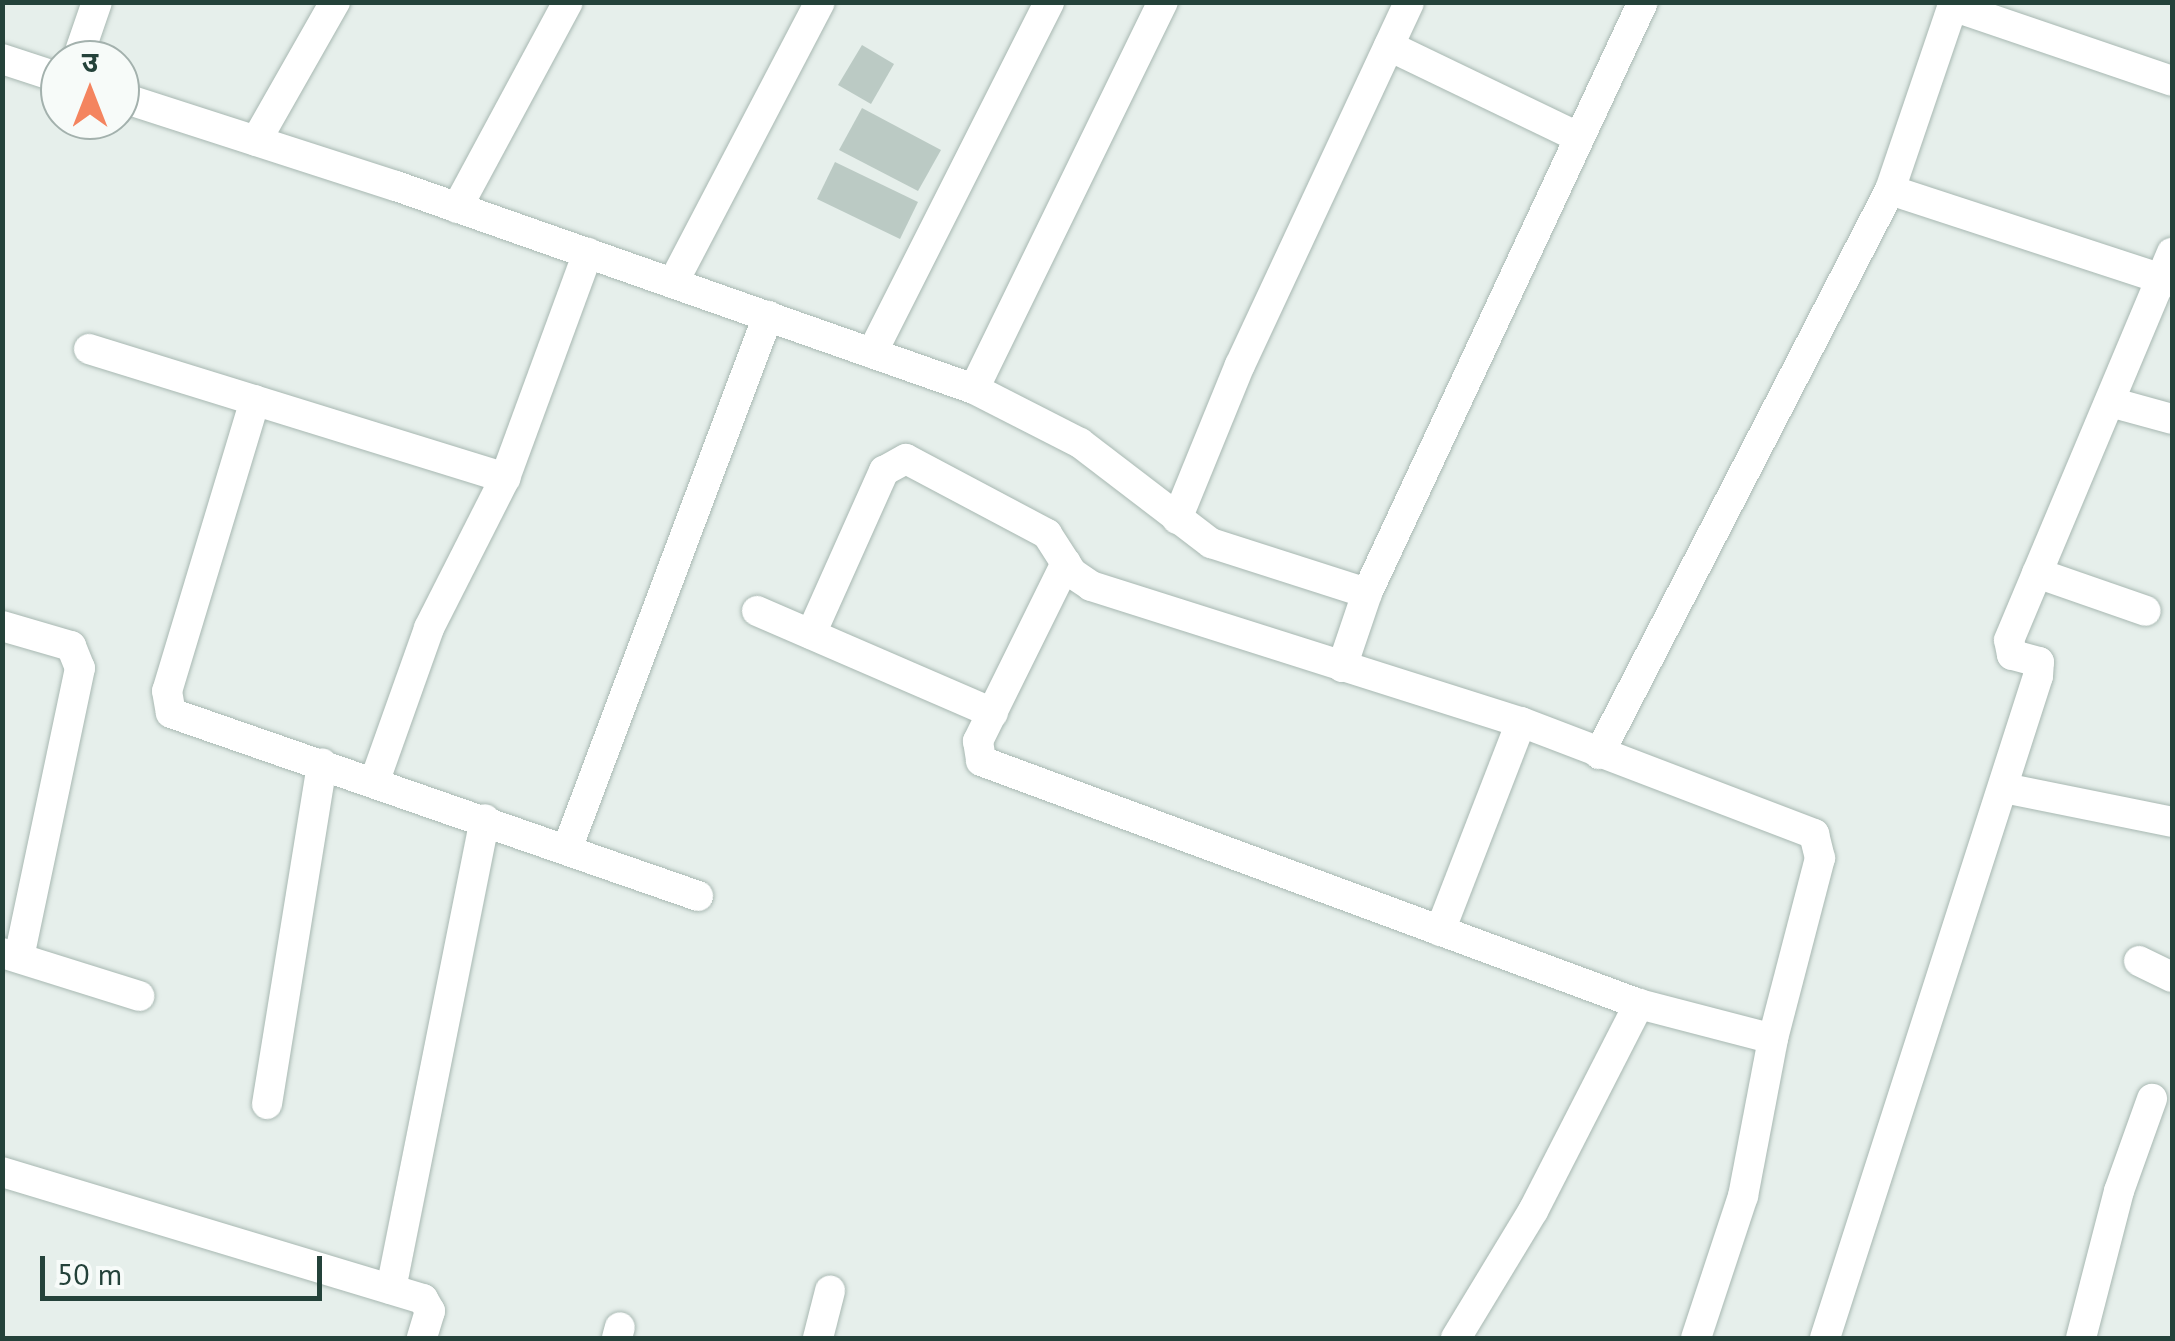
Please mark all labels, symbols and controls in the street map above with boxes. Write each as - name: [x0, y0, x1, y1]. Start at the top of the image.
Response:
- north arrow: [40, 40, 140, 140]
- text: उ: [82, 43, 98, 80]
- scale bar: [45, 1236, 328, 1298]
- text: 50 m: [57, 1254, 122, 1293]

